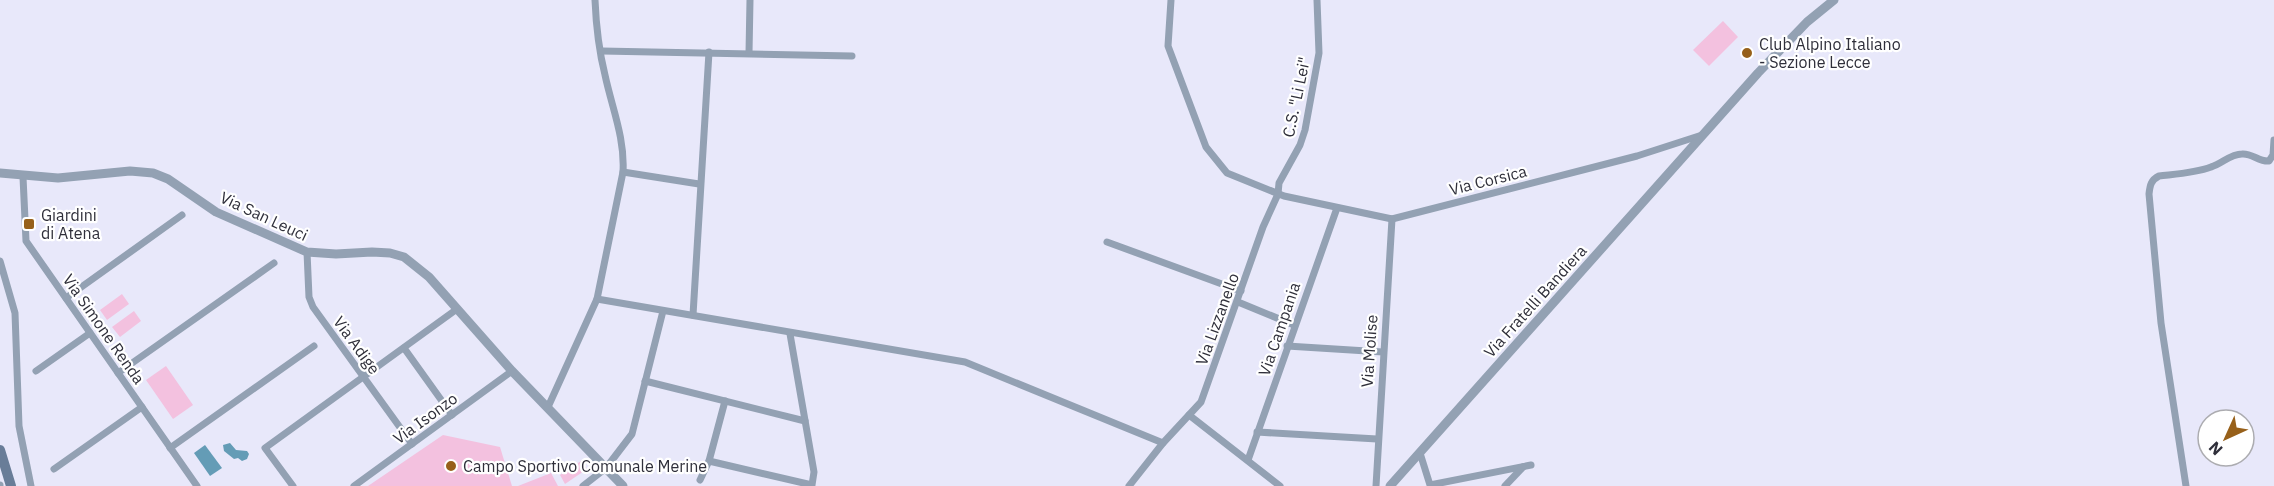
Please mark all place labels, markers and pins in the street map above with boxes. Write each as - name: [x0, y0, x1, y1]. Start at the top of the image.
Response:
- place label: Club Alpino Italiano - Sezione Lecce: [1759, 34, 1901, 72]
- marker: Club Alpino Italiano - Sezione Lecce: [1740, 46, 1754, 60]
- place label: Giardini di Atena: [41, 205, 101, 243]
- marker: Giardini di Atena: [22, 217, 36, 231]
- place label: Campo Sportivo Comunale Merine: [463, 456, 707, 476]
- marker: Campo Sportivo Comunale Merine: [444, 459, 458, 473]

